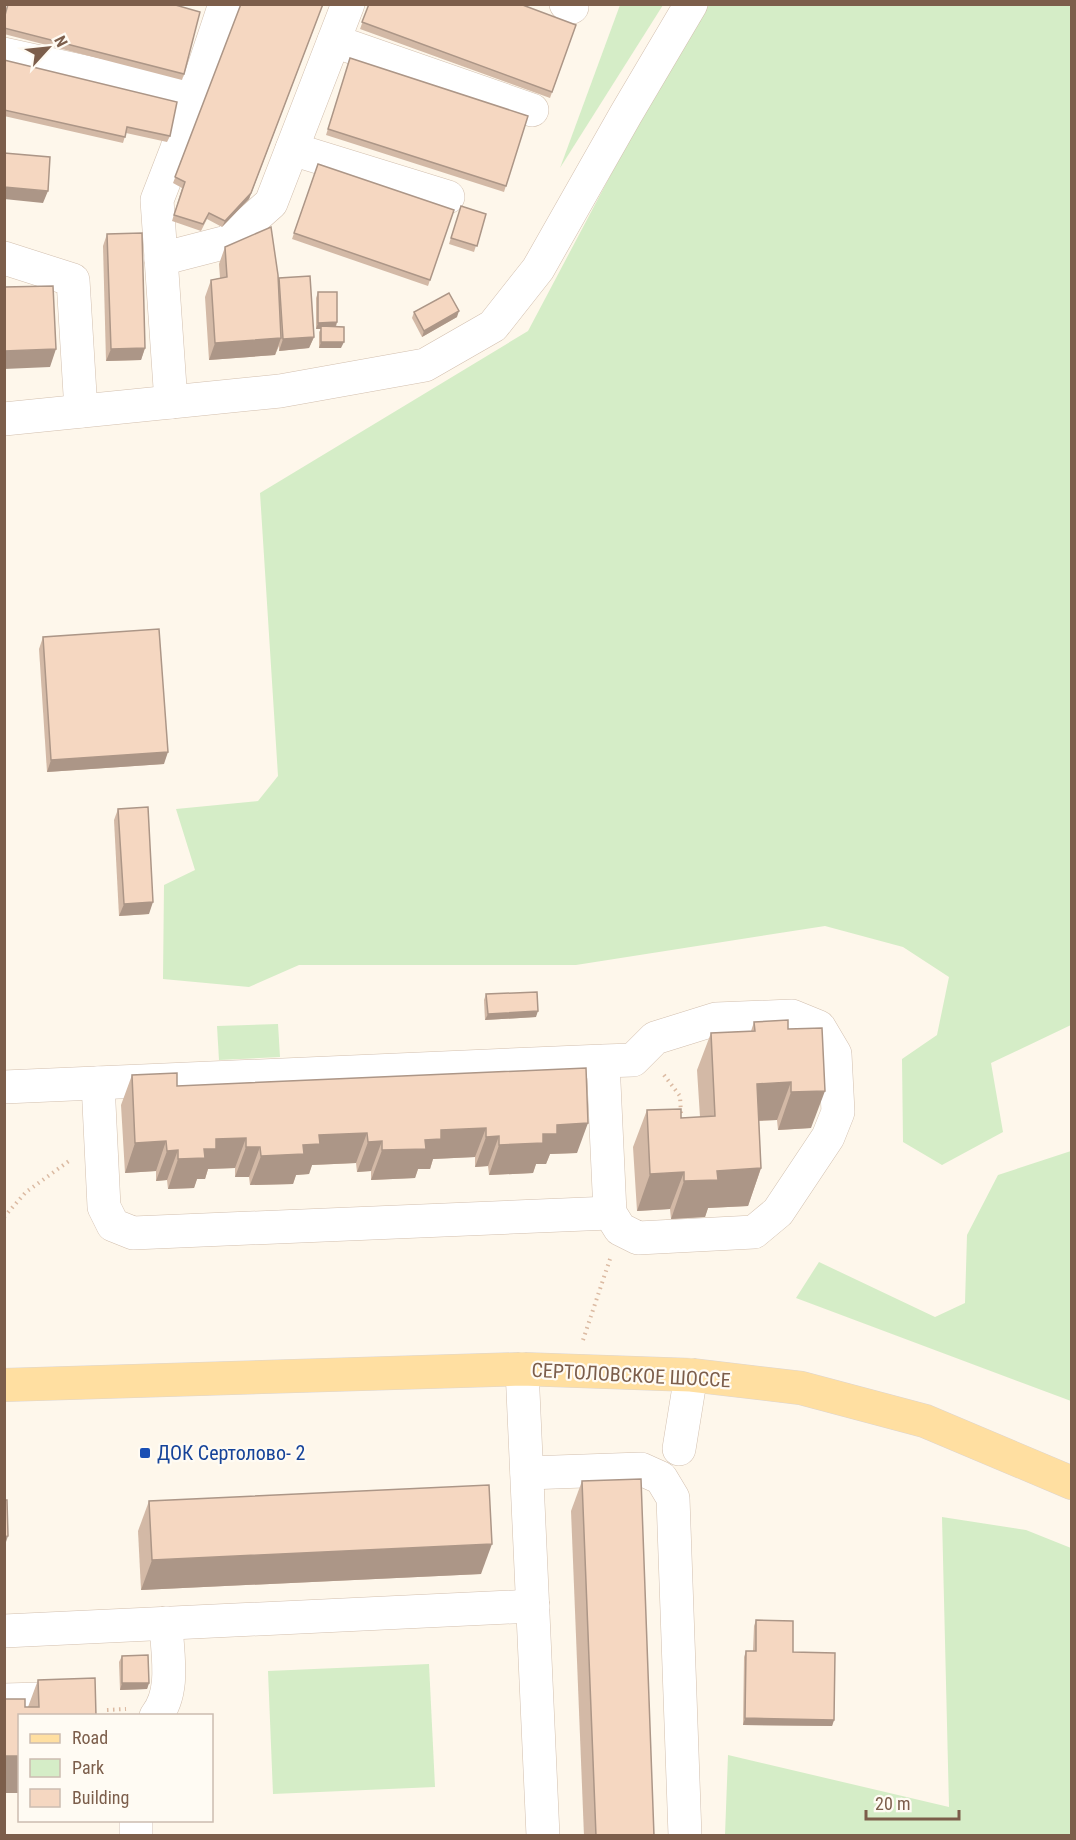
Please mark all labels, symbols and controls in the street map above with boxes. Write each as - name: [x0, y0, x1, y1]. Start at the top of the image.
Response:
- north arrow: [18, 18, 78, 78]
- text: N: [50, 33, 72, 50]
- street label: СЕРТОЛОВСКОЕ ШОССЕ: [531, 1358, 731, 1392]
- place label: ДОК Сертолово- 2: [157, 1441, 305, 1465]
- marker: ДОК Сертолово- 2: [138, 1446, 152, 1460]
- legend: [18, 1714, 213, 1822]
- text: Road: [72, 1727, 108, 1748]
- text: Park: [72, 1757, 104, 1778]
- scale bar: [866, 1783, 959, 1821]
- text: Building: [72, 1787, 129, 1808]
- text: 20 m: [875, 1793, 910, 1814]

